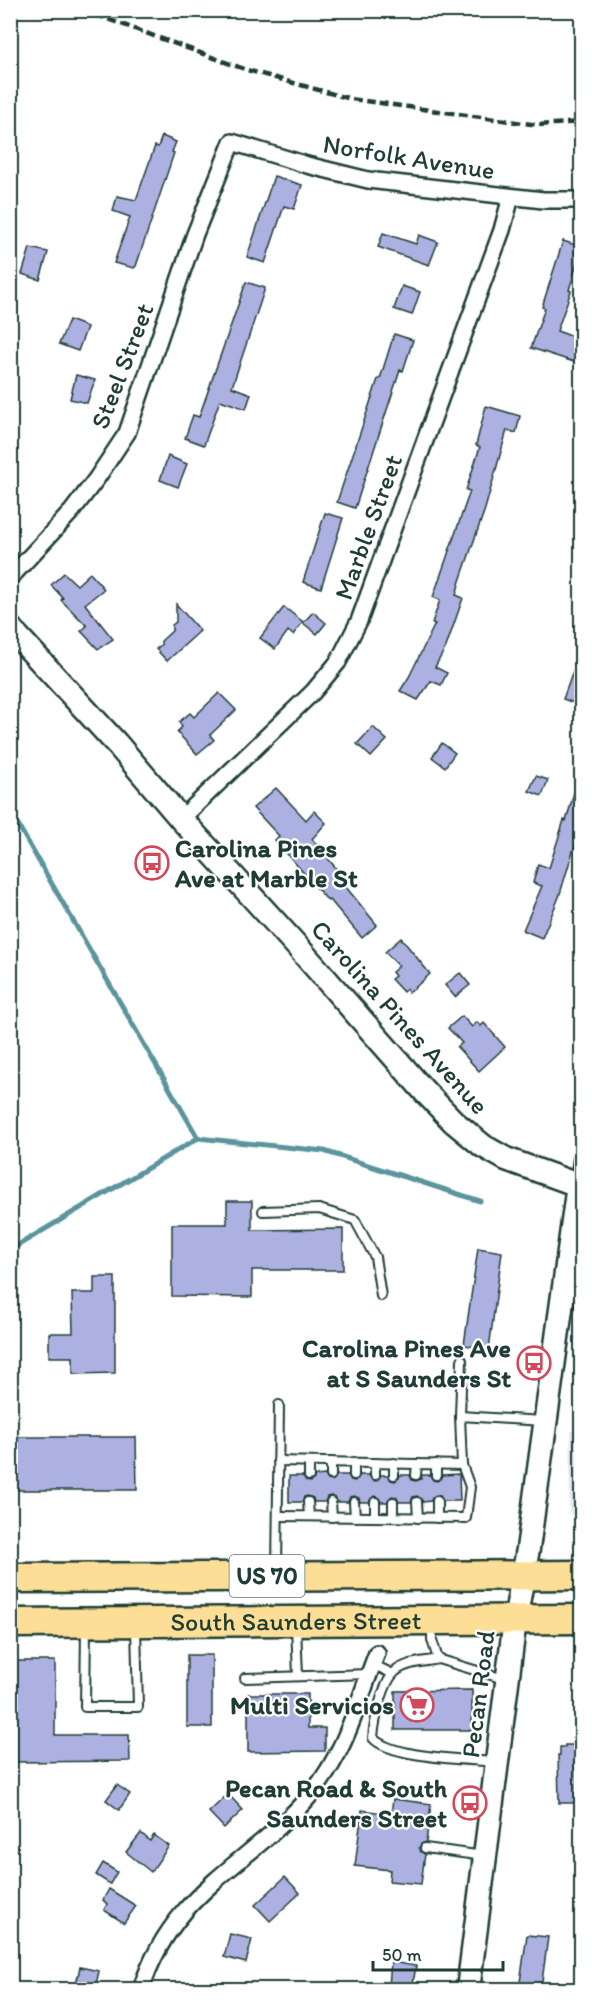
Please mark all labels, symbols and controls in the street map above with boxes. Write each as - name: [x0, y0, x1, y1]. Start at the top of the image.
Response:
- street label: Norfolk Avenue: [321, 128, 497, 186]
- street label: Steel Street: [83, 299, 161, 433]
- street label: Marble Street: [327, 450, 409, 604]
- place label: Carolina Pines Ave at Marble St: [174, 832, 358, 894]
- bus stop icon: Carolina Pines Ave at Marble St: [134, 845, 170, 881]
- street label: Carolina Pines Avenue: [304, 913, 496, 1121]
- place label: Carolina Pines Ave at S Saunders St: [302, 1332, 511, 1394]
- bus stop icon: Carolina Pines Ave at S Saunders St: [516, 1345, 552, 1381]
- road number: US 70: [230, 1555, 304, 1597]
- street label: South Saunders Street: [170, 1604, 422, 1638]
- street label: Pecan Road: [454, 1628, 502, 1760]
- supermarket icon: Multi Servicios: [399, 1687, 435, 1723]
- place label: Multi Servicios: [230, 1689, 394, 1721]
- place label: Pecan Road & South Saunders Street: [225, 1772, 448, 1834]
- bus stop icon: Pecan Road & South Saunders Street: [452, 1785, 488, 1821]
- scale bar: [373, 1934, 504, 1972]
- text: 50 m: [382, 1944, 422, 1966]

